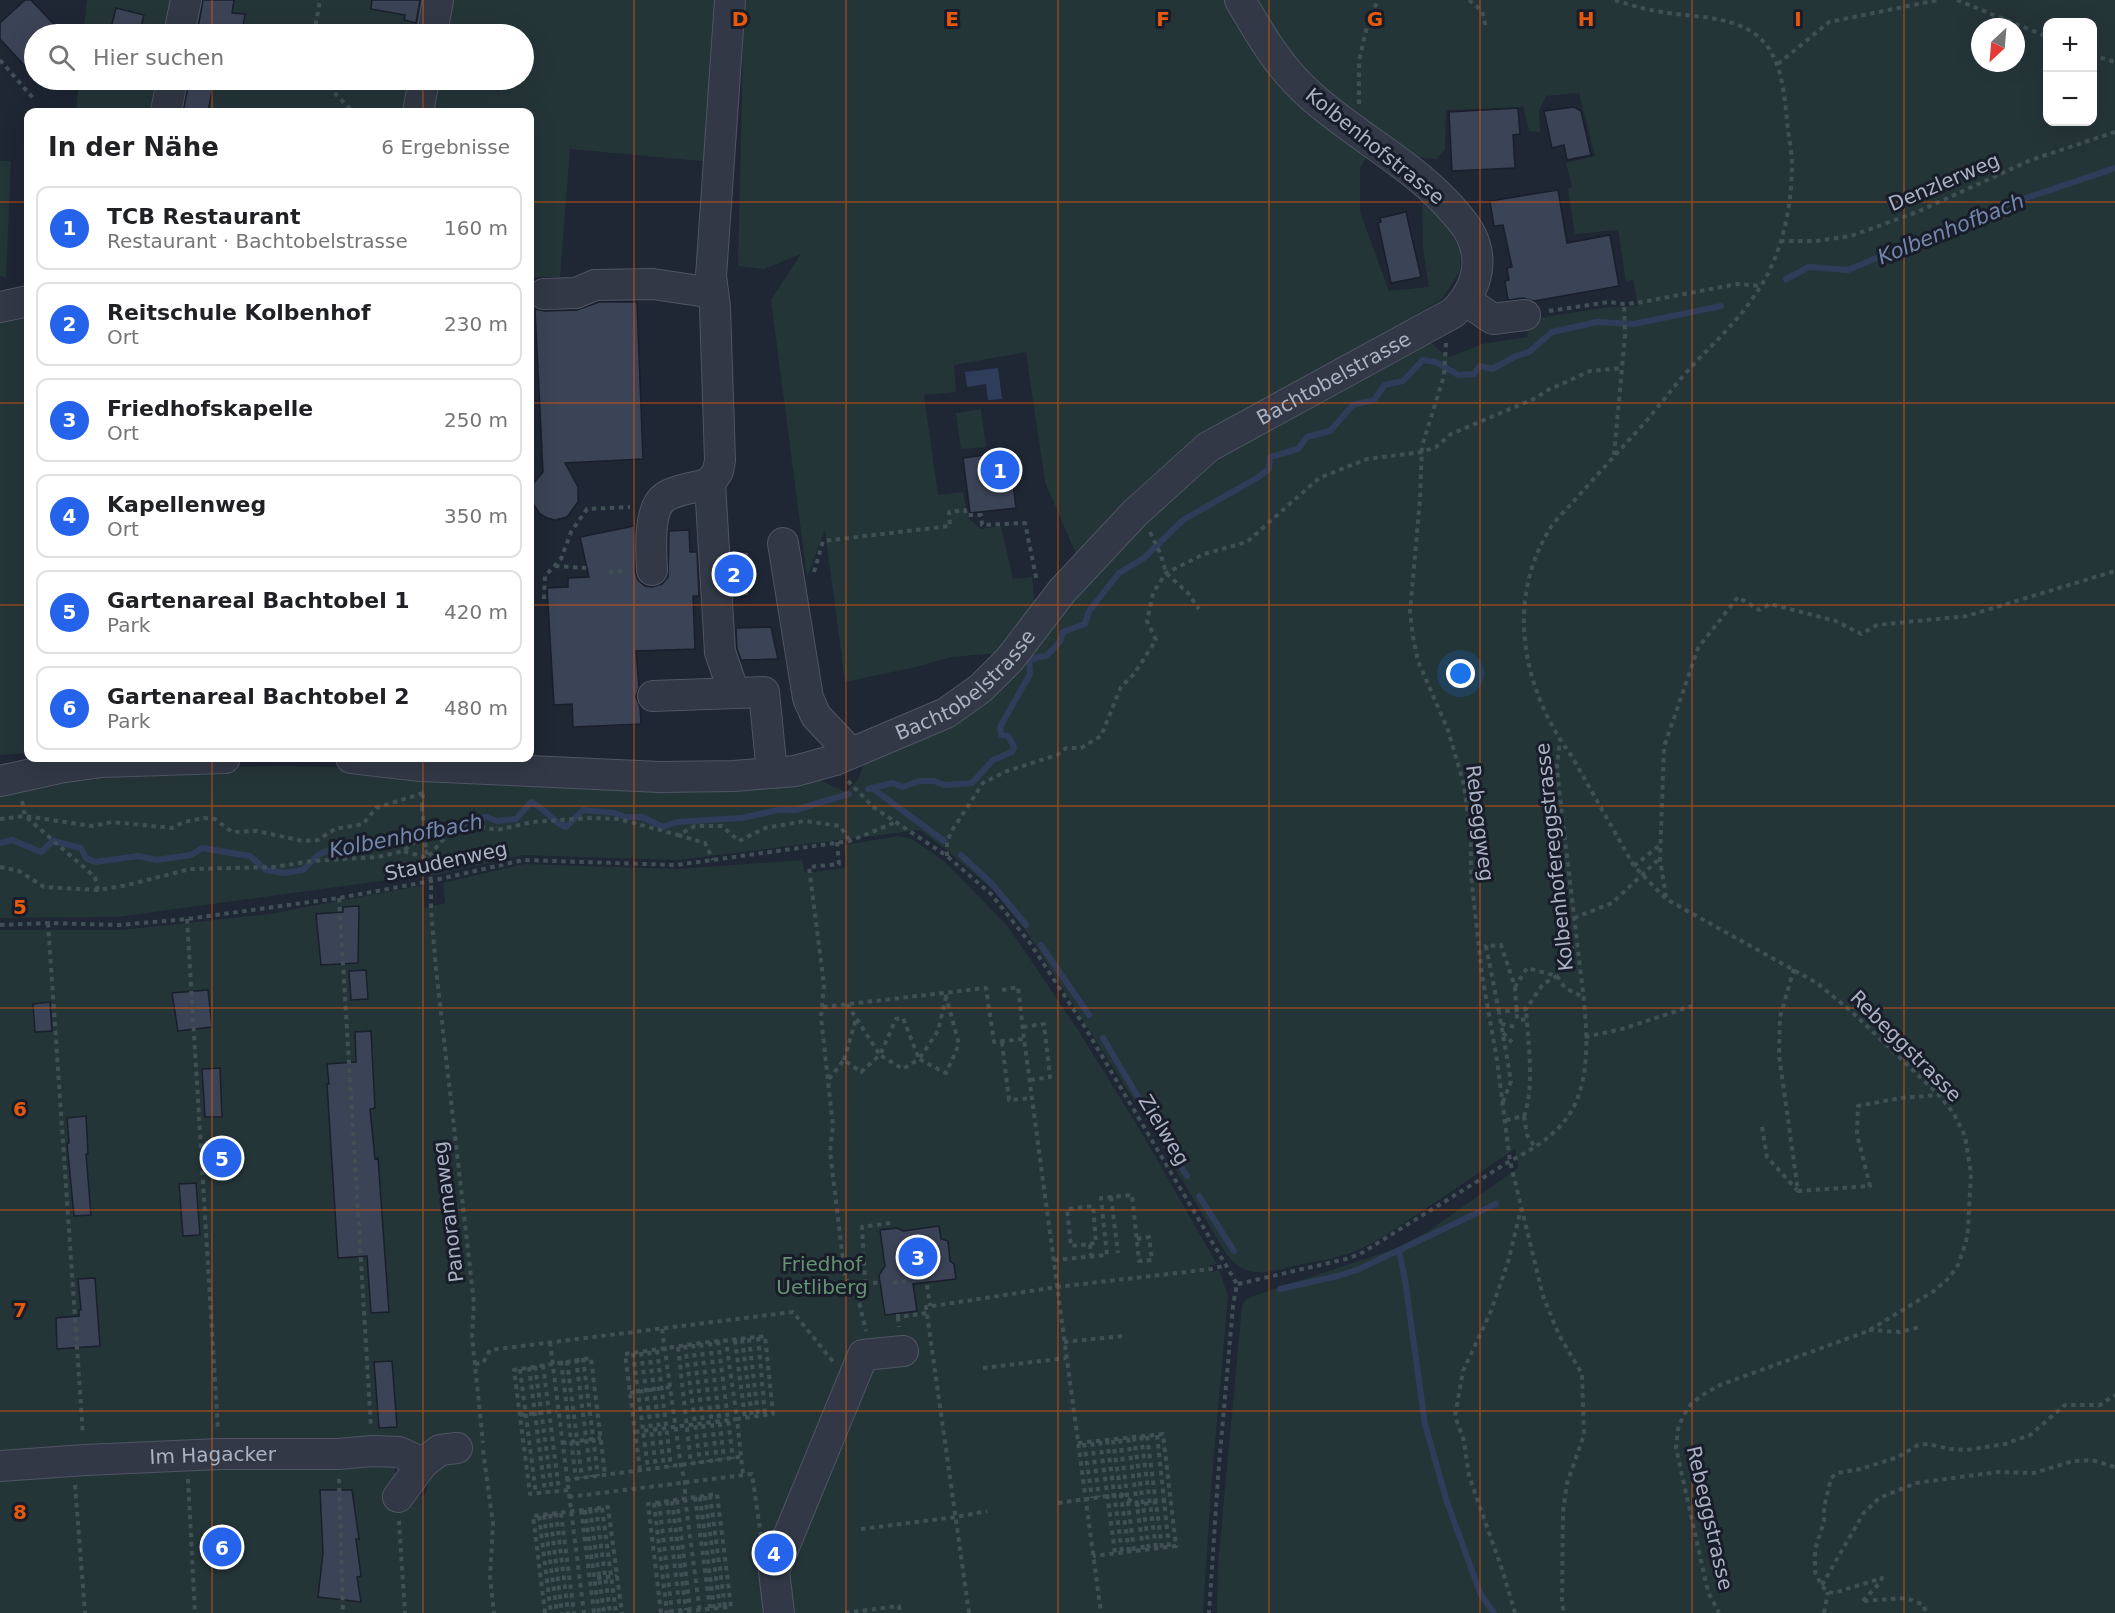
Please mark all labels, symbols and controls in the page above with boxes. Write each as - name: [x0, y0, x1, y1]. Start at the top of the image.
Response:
- text: D: [732, 7, 748, 31]
- text: E: [945, 7, 959, 31]
- text: F: [1156, 7, 1170, 31]
- text: G: [1367, 7, 1383, 31]
- text: H: [1578, 7, 1594, 31]
- text: I: [1794, 7, 1802, 31]
- north arrow: [1971, 18, 2025, 72]
- map controls: [2043, 18, 2097, 126]
- button: +: [2043, 18, 2097, 72]
- search box: [24, 24, 534, 90]
- icon: search: [45, 41, 78, 74]
- text: Hier suchen: [93, 45, 224, 70]
- button: −: [2043, 72, 2097, 126]
- street label: Kolbenhofstrasse: [1301, 83, 1449, 209]
- text: In der Nähe: [48, 132, 219, 162]
- text: 6 Ergebnisse: [381, 135, 510, 159]
- street label: Denzlerweg: [1885, 148, 2003, 216]
- water label: Kolbenhofbach: [1874, 189, 2028, 269]
- text: TCB Restaurant: [107, 204, 300, 229]
- text: 1: [63, 216, 76, 240]
- text: 160 m: [444, 216, 508, 240]
- text: Restaurant · Bachtobelstrasse: [107, 229, 408, 253]
- text: Reitschule Kolbenhof: [107, 300, 371, 325]
- text: 2: [63, 312, 76, 336]
- text: 230 m: [444, 312, 508, 336]
- text: Ort: [107, 325, 139, 349]
- street label: Bachtobelstrasse: [1252, 326, 1415, 430]
- text: Friedhofskapelle: [107, 396, 313, 421]
- text: 3: [63, 408, 76, 432]
- text: 250 m: [444, 408, 508, 432]
- text: Ort: [107, 421, 139, 445]
- pin: 1: [980, 448, 1020, 492]
- text: Kapellenweg: [107, 492, 266, 517]
- text: 4: [63, 504, 76, 528]
- text: 350 m: [444, 504, 508, 528]
- text: Ort: [107, 517, 139, 541]
- pin: 2: [714, 552, 754, 596]
- text: Gartenareal Bachtobel 1: [107, 588, 410, 613]
- text: 5: [63, 600, 76, 624]
- text: 420 m: [444, 600, 508, 624]
- text: Park: [107, 613, 150, 637]
- street label: Bachtobelstrasse: [892, 625, 1040, 745]
- your location: [1446, 659, 1475, 688]
- text: Gartenareal Bachtobel 2: [107, 684, 410, 709]
- text: 6: [63, 696, 76, 720]
- text: 480 m: [444, 696, 508, 720]
- text: Park: [107, 709, 150, 733]
- street label: Kolbenhofereggstrasse: [1530, 742, 1578, 972]
- street label: Rebeggweg: [1461, 763, 1499, 883]
- water label: Kolbenhofbach: [327, 809, 485, 863]
- street label: Staudenweg: [383, 836, 509, 886]
- text: 5: [13, 895, 27, 919]
- street label: Rebeggstrasse: [1845, 985, 1967, 1107]
- street label: Zielweg: [1134, 1090, 1194, 1170]
- text: 6: [13, 1097, 27, 1121]
- pin: 5: [202, 1136, 242, 1180]
- street label: Panoramaweg: [427, 1140, 469, 1284]
- pin: 3: [898, 1234, 938, 1280]
- park label: Friedhof Uetliberg: [776, 1252, 868, 1299]
- text: 7: [13, 1298, 27, 1322]
- street label: Im Hagacker: [149, 1442, 277, 1469]
- street label: Rebeggstrasse: [1682, 1443, 1738, 1593]
- text: 8: [13, 1500, 27, 1524]
- pin: 6: [202, 1524, 242, 1570]
- pin: 4: [754, 1530, 794, 1576]

